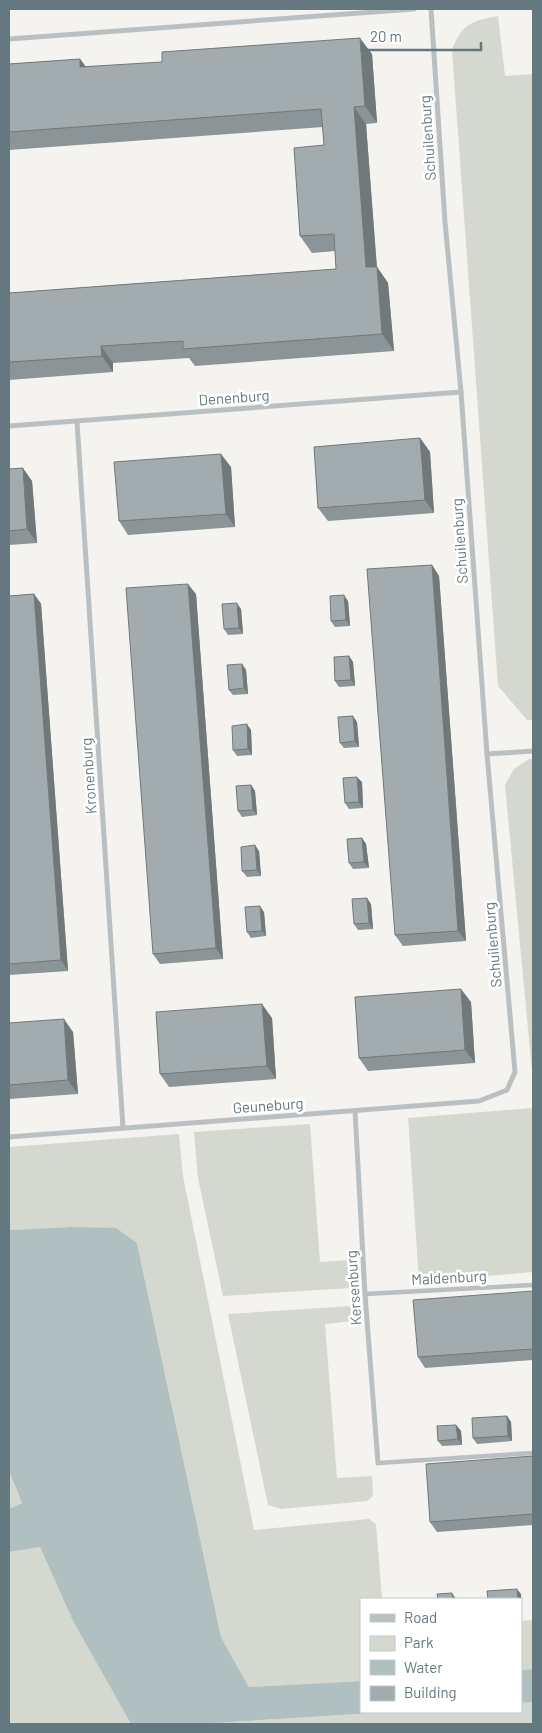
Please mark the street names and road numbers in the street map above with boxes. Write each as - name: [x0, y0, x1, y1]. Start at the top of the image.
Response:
- street label: Schuilenburg: [415, 95, 439, 181]
- street label: Denenburg: [198, 386, 270, 408]
- street label: Schuilenburg: [447, 498, 471, 584]
- street label: Kronenburg: [76, 737, 100, 815]
- street label: Schuilenburg: [479, 902, 505, 988]
- street label: Geuneburg: [232, 1094, 304, 1116]
- street label: Kersenburg: [341, 1250, 365, 1326]
- street label: Maldenburg: [411, 1266, 487, 1288]

